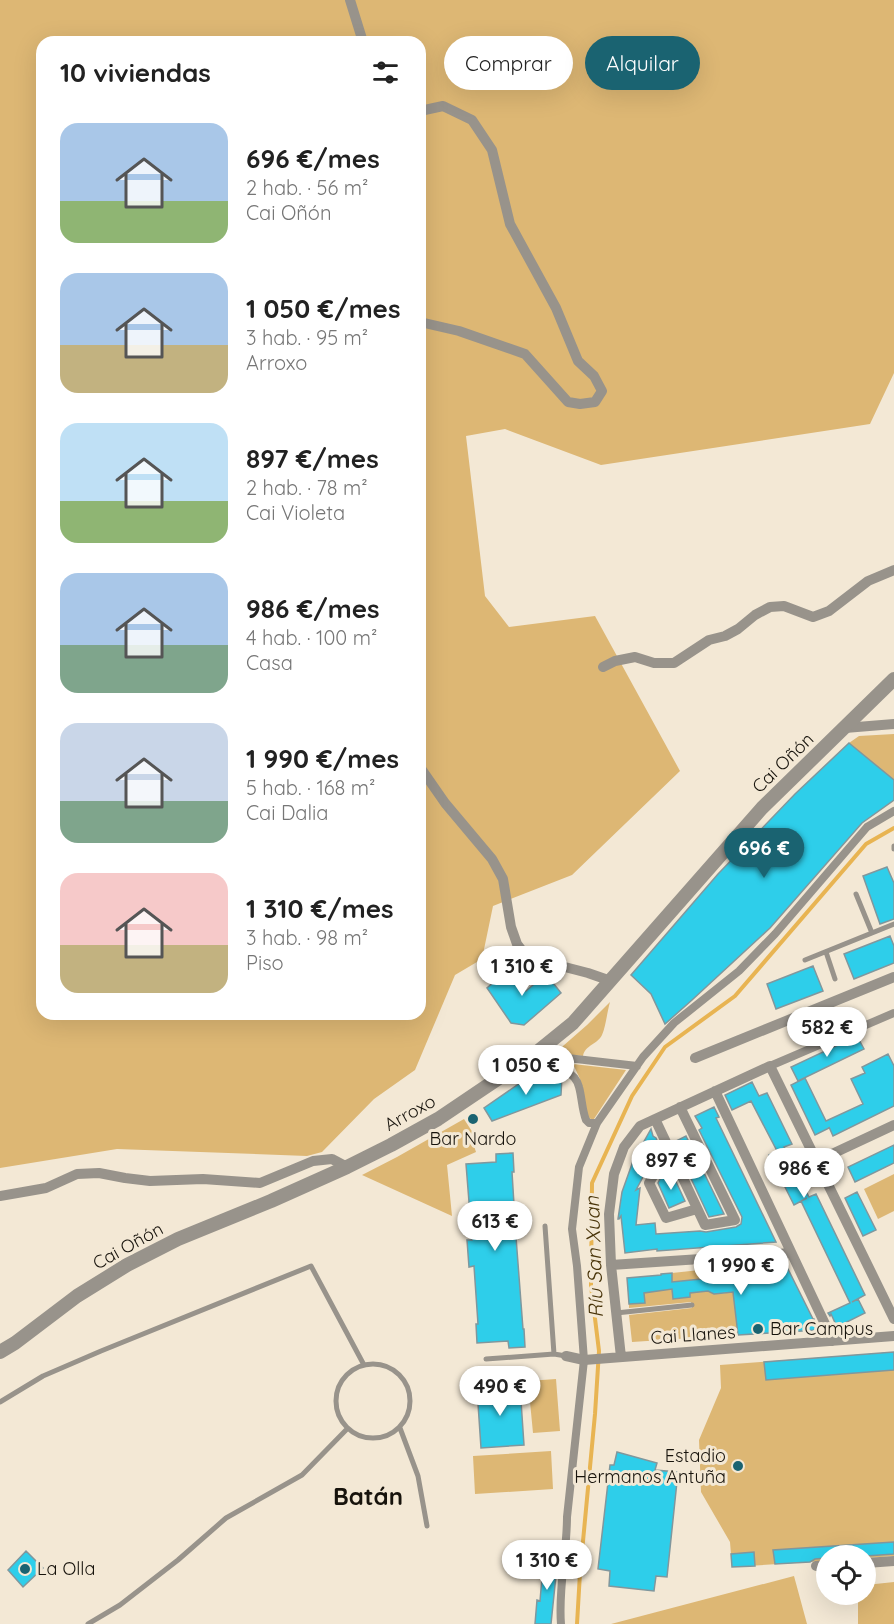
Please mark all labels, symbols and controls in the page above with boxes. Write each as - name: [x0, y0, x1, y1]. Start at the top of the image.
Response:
- chip: Comprar: [444, 36, 573, 90]
- chip: Alquilar: [585, 36, 700, 90]
- text: 10 viviendas: [60, 56, 211, 89]
- icon: filters: [369, 56, 402, 89]
- text: 696 €/mes: [246, 142, 380, 175]
- icon: home: [108, 147, 180, 219]
- text: 2 hab. · 56 m²: [246, 175, 368, 200]
- text: Cai Oñón: [246, 200, 331, 225]
- text: 1 050 €/mes: [246, 292, 401, 325]
- icon: home: [108, 297, 180, 369]
- text: 3 hab. · 95 m²: [246, 325, 368, 350]
- text: Arroxo: [246, 350, 307, 375]
- text: 897 €/mes: [246, 442, 379, 475]
- icon: home: [108, 447, 180, 519]
- text: 2 hab. · 78 m²: [246, 475, 368, 500]
- text: Cai Violeta: [246, 500, 345, 525]
- text: 986 €/mes: [246, 592, 380, 625]
- icon: home: [108, 597, 180, 669]
- text: 4 hab. · 100 m²: [246, 625, 377, 650]
- text: Casa: [246, 650, 293, 675]
- street label: Cai Oñón: [747, 728, 818, 798]
- text: 1 990 €/mes: [246, 742, 399, 775]
- icon: home: [108, 747, 180, 819]
- text: 5 hab. · 168 m²: [246, 775, 375, 800]
- text: Cai Dalia: [246, 800, 328, 825]
- pin: 696 €: [722, 828, 806, 879]
- text: 696 €: [738, 835, 790, 860]
- text: 1 310 €/mes: [246, 892, 394, 925]
- icon: home: [108, 897, 180, 969]
- text: 3 hab. · 98 m²: [246, 925, 368, 950]
- pin: 1 310 €: [467, 946, 577, 997]
- text: Piso: [246, 950, 284, 975]
- text: 1 310 €: [491, 953, 553, 978]
- pin: 582 €: [785, 1007, 869, 1058]
- text: 582 €: [801, 1014, 853, 1039]
- pin: 1 050 €: [471, 1045, 581, 1096]
- text: 1 050 €: [492, 1052, 560, 1077]
- street label: Arroxo: [380, 1089, 439, 1136]
- marker: Bar Nardo: [466, 1112, 480, 1126]
- place label: Bar Nardo: [430, 1127, 516, 1150]
- pin: 897 €: [629, 1140, 713, 1191]
- text: 897 €: [646, 1147, 696, 1172]
- pin: 986 €: [762, 1148, 846, 1199]
- text: 986 €: [778, 1155, 830, 1180]
- water label: Ríu San Xuan: [579, 1195, 608, 1318]
- pin: 613 €: [453, 1201, 537, 1252]
- text: 613 €: [471, 1208, 519, 1233]
- street label: Cai Oñón: [89, 1217, 167, 1274]
- pin: 1 990 €: [686, 1245, 796, 1296]
- text: 1 990 €: [708, 1252, 774, 1277]
- place label: Bar Campus: [770, 1317, 873, 1340]
- street label: Cai Llanes: [650, 1320, 736, 1349]
- marker: Bar Campus: [751, 1322, 765, 1336]
- pin: 490 €: [458, 1366, 542, 1417]
- text: 490 €: [473, 1373, 527, 1398]
- place label: Estadio Hermanos Antuña: [574, 1444, 726, 1488]
- marker: Estadio Hermanos Antuña: [731, 1459, 745, 1473]
- district label: Batán: [333, 1481, 403, 1511]
- pin: 1 310 €: [492, 1540, 602, 1591]
- map controls: [816, 1545, 876, 1605]
- button: locate: [816, 1545, 876, 1605]
- text: 1 310 €: [516, 1547, 578, 1572]
- place label: La Olla: [37, 1557, 95, 1580]
- marker: La Olla: [18, 1562, 32, 1576]

